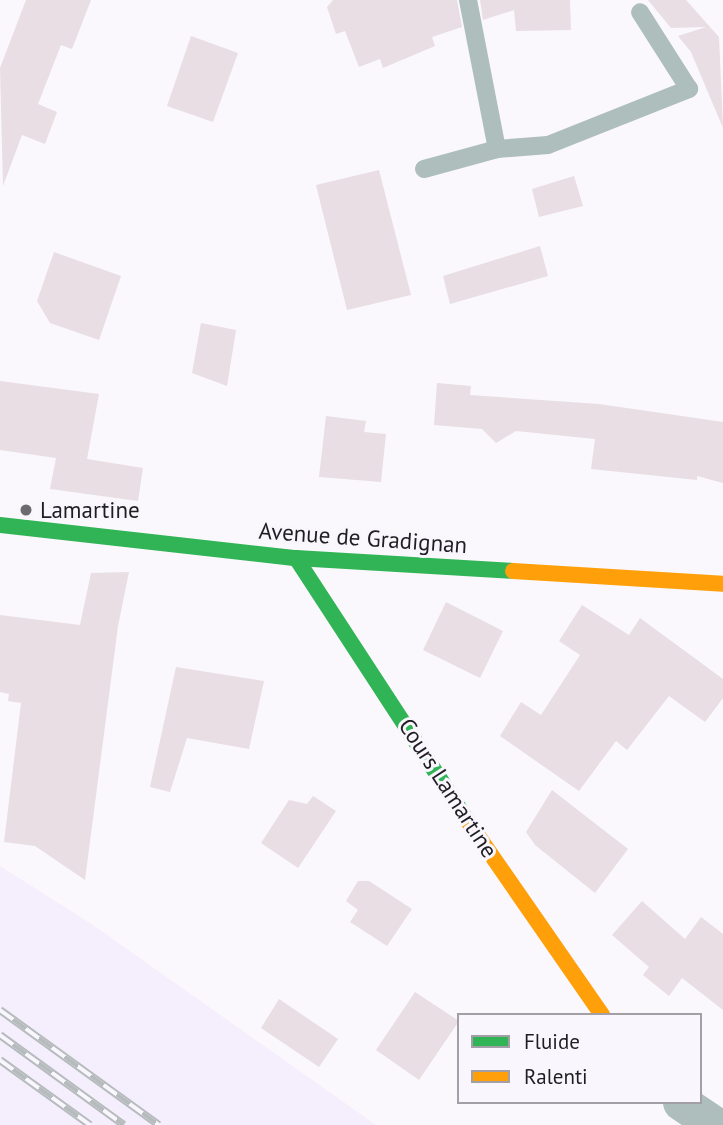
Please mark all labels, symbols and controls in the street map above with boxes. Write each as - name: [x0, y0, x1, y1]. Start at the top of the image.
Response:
- place label: Lamartine: [40, 496, 140, 524]
- marker: Lamartine: [18, 502, 34, 518]
- street label: Avenue de Gradignan: [258, 517, 468, 559]
- street label: Cours Lamartine: [393, 713, 503, 863]
- legend: [457, 1013, 702, 1104]
- text: Fluide: [524, 1028, 580, 1055]
- text: Ralenti: [524, 1063, 588, 1090]

